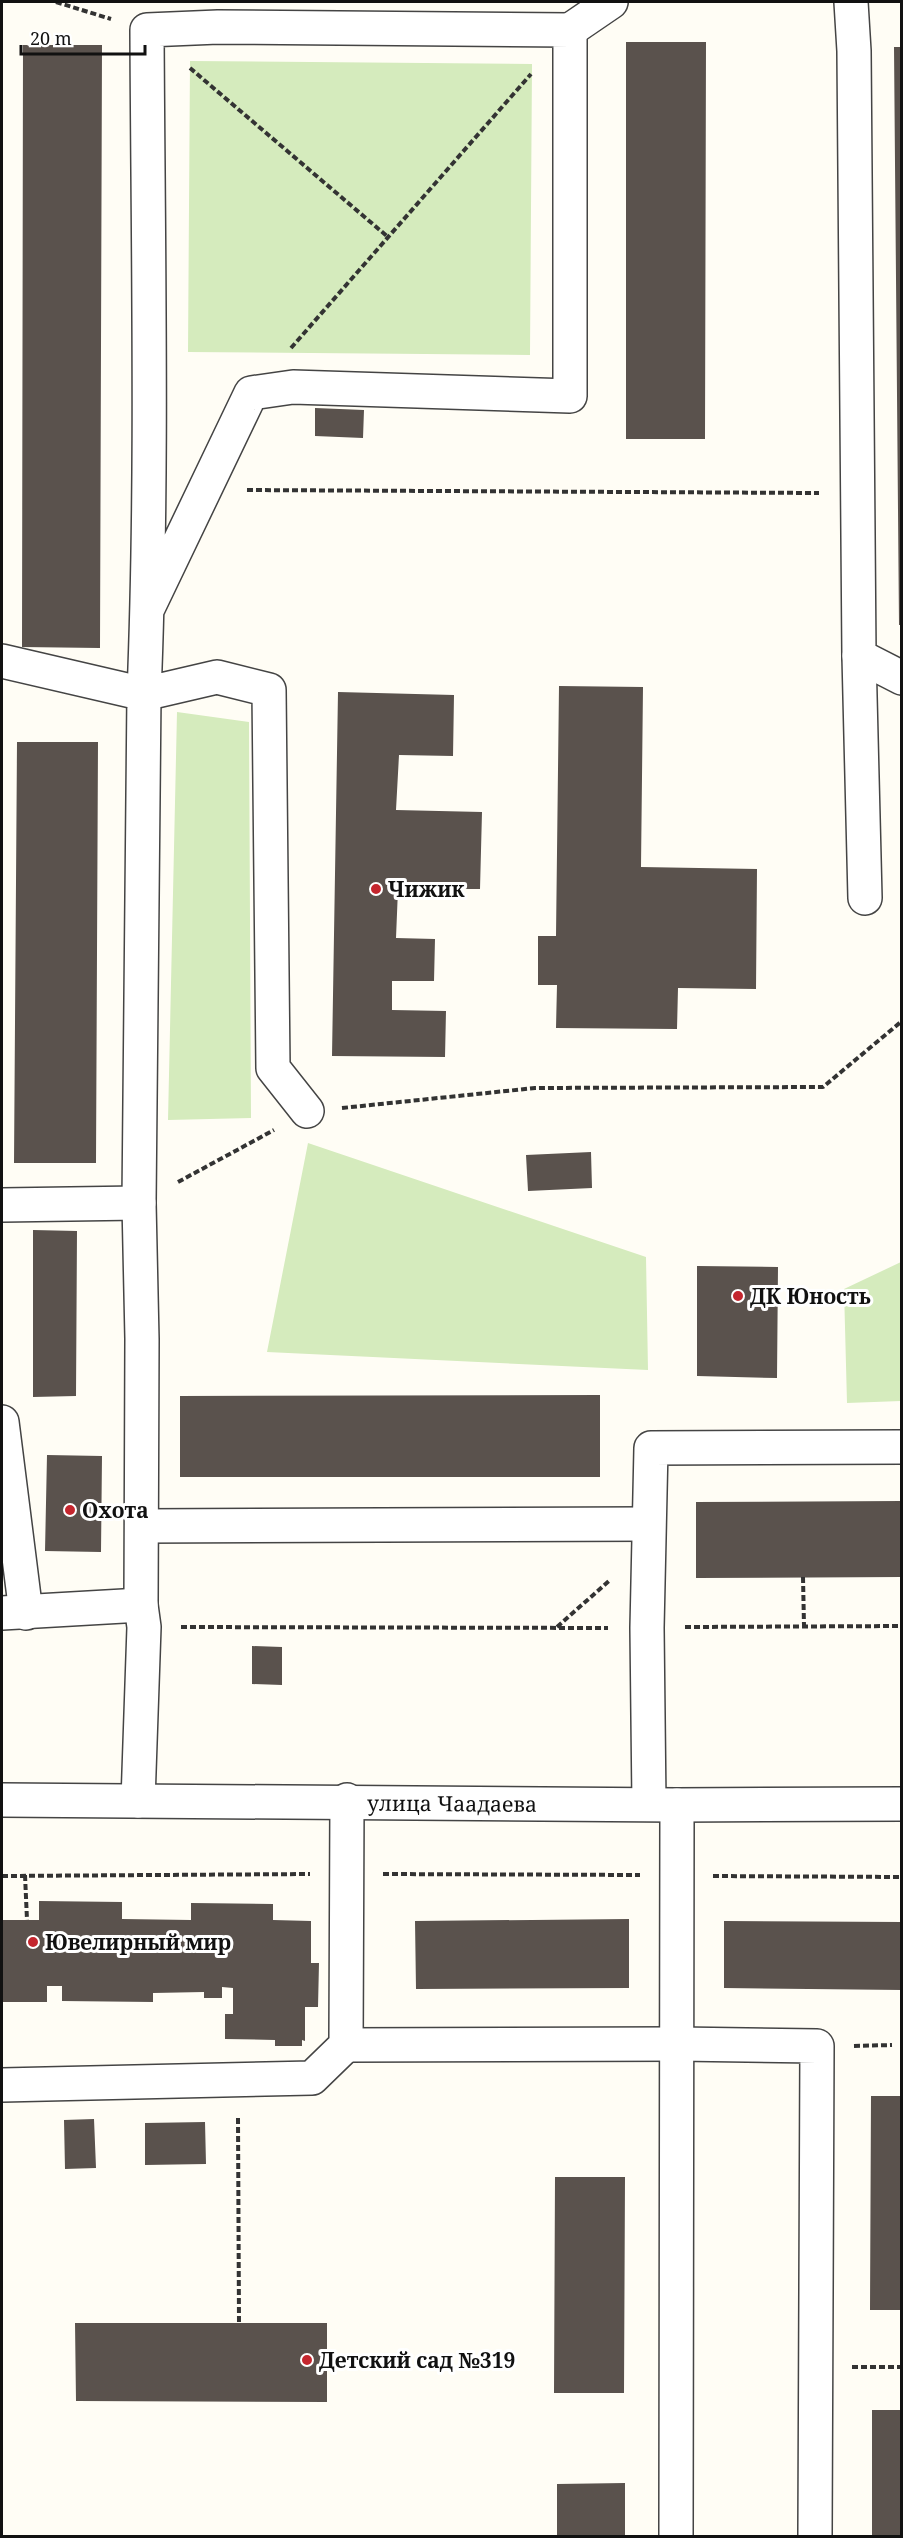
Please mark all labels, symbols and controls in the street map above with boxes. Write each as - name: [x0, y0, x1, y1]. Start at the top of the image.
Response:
- scale bar: [21, 18, 146, 56]
- text: 20 m: [30, 26, 72, 50]
- place label: Чижик: [388, 875, 466, 903]
- marker: Чижик: [369, 882, 383, 896]
- place label: ДК Юность: [750, 1282, 871, 1310]
- marker: ДК Юность: [731, 1289, 745, 1303]
- place label: Охота: [82, 1496, 149, 1524]
- marker: Охота: [63, 1503, 77, 1517]
- street label: улица Чаадаева: [367, 1789, 537, 1818]
- place label: Ювелирный мир: [45, 1928, 231, 1956]
- marker: Ювелирный мир: [26, 1935, 40, 1949]
- place label: Детский сад №319: [319, 2346, 515, 2374]
- marker: Детский сад №319: [300, 2353, 314, 2367]

